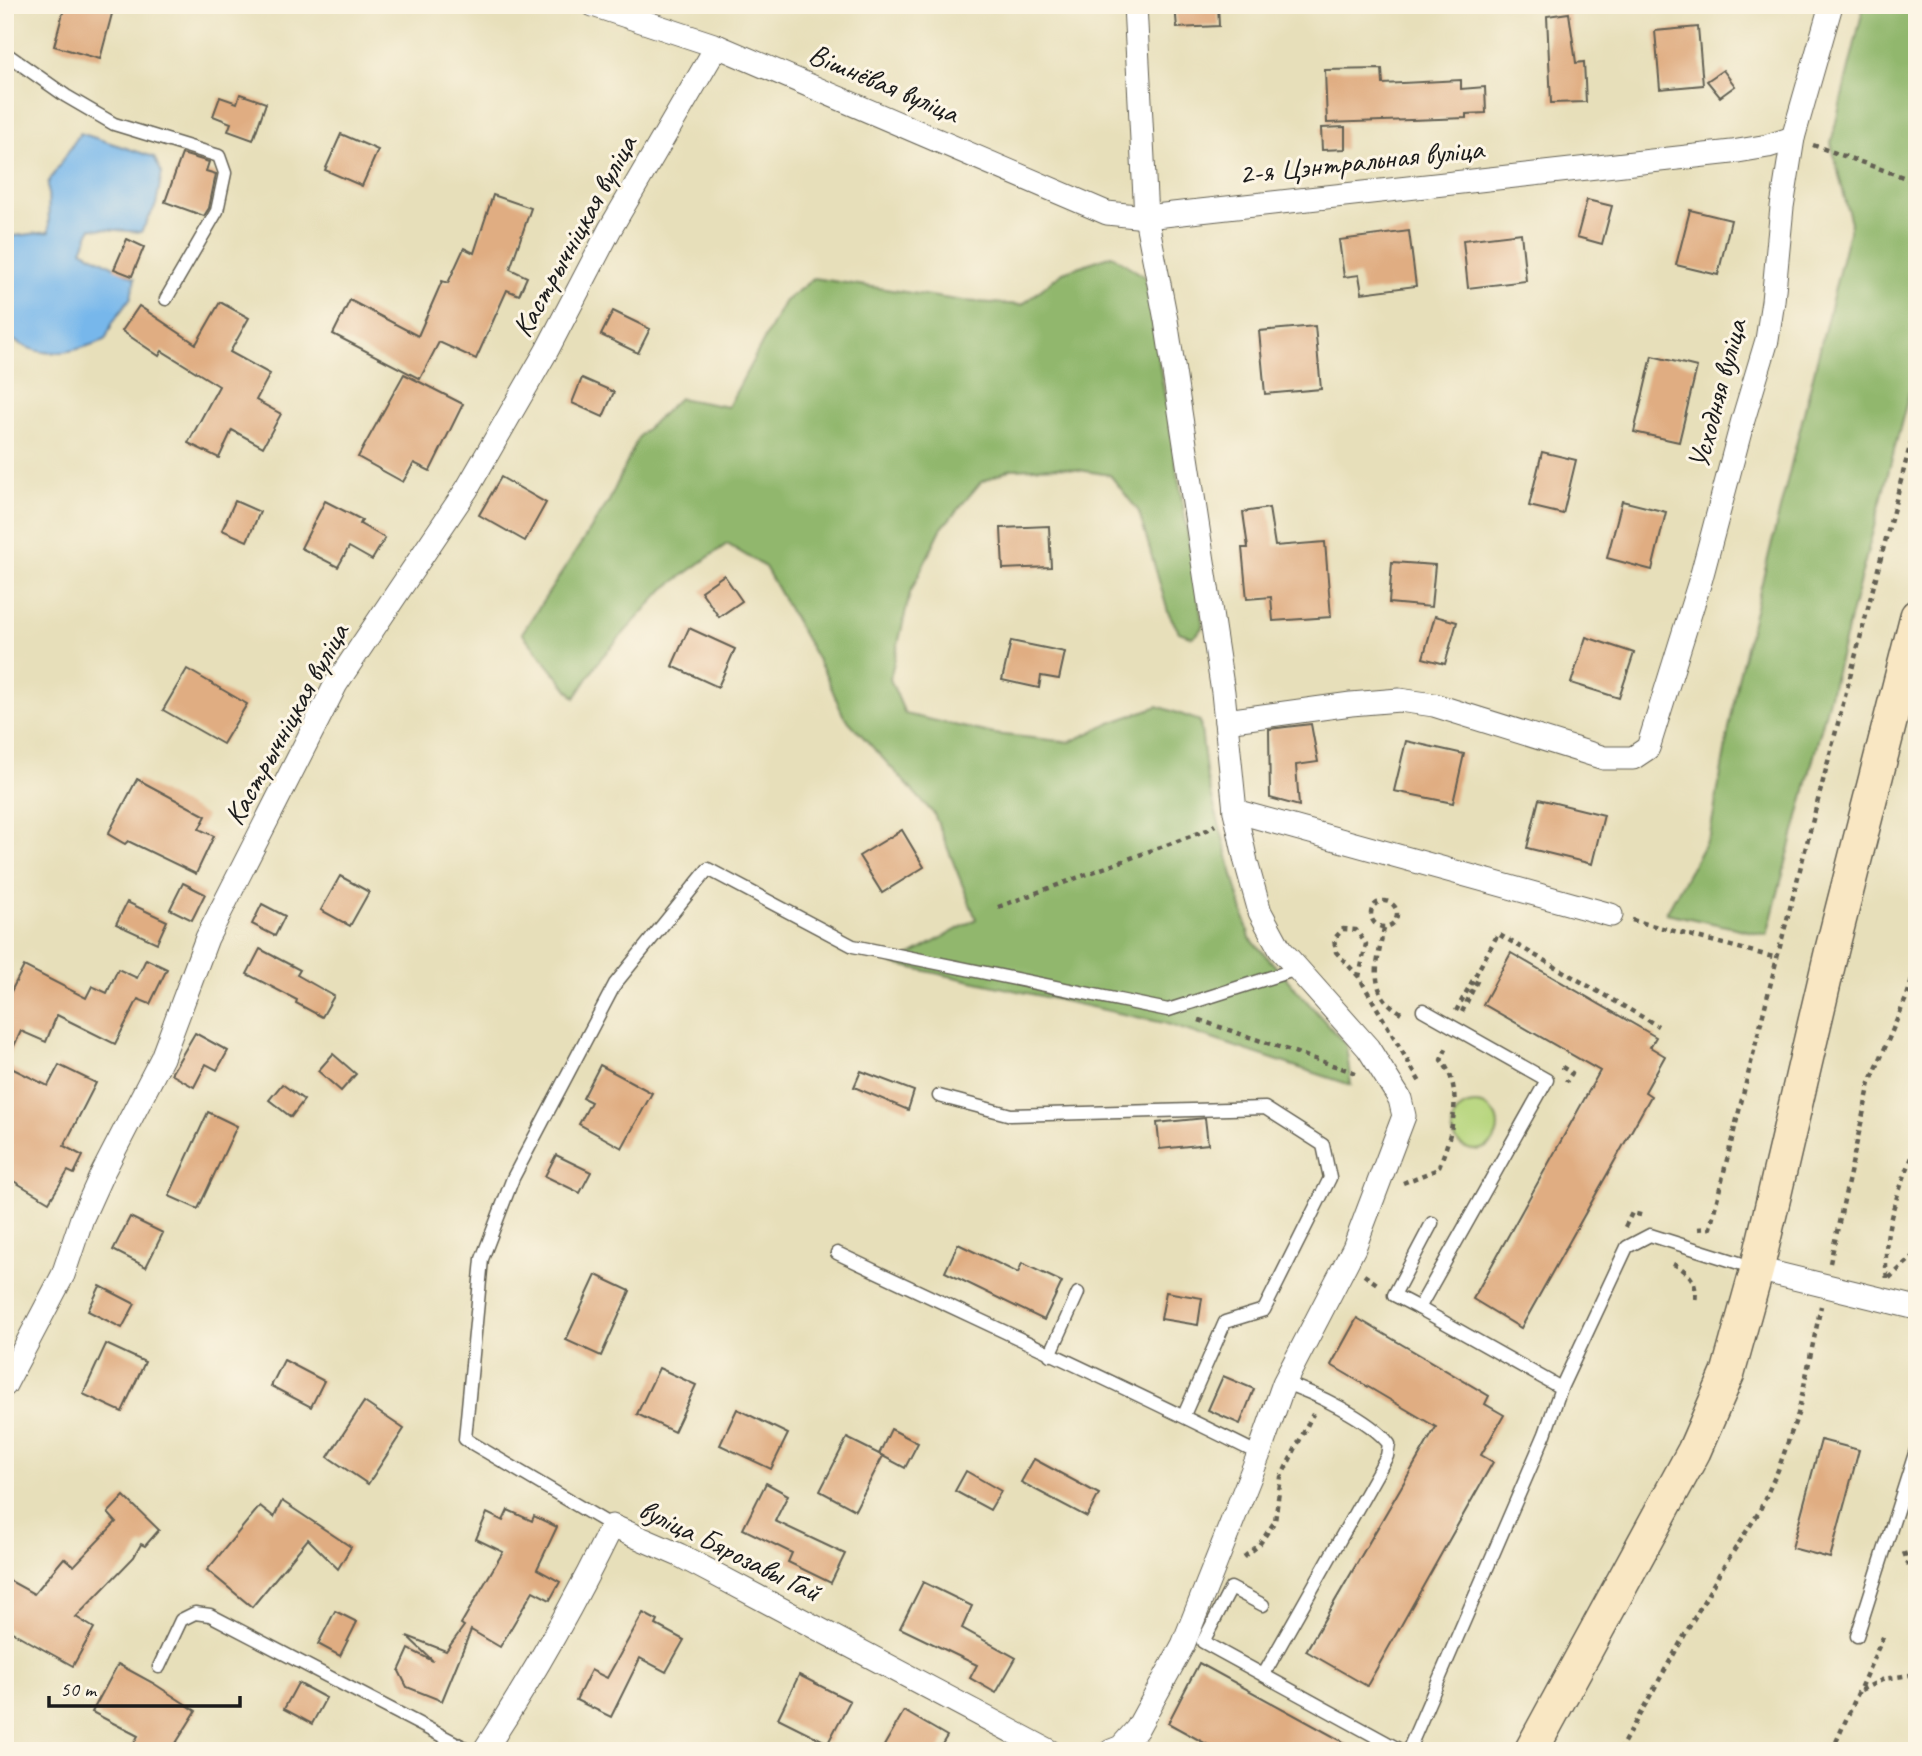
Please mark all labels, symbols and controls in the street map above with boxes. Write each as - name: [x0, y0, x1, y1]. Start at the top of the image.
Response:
- street label: Вішнёвая вуліца: [803, 34, 966, 132]
- street label: Кастрычніцкая вуліца: [503, 127, 646, 344]
- street label: 2-я Цэнтральная вуліца: [1237, 129, 1487, 193]
- street label: Усходняя вуліца: [1679, 313, 1756, 473]
- street label: Кастрычніцкая вуліца: [215, 615, 358, 832]
- street label: вуліца Бярозавы Гай: [633, 1490, 828, 1611]
- scale bar: [49, 1665, 240, 1709]
- text: 50 m: [60, 1676, 98, 1702]

